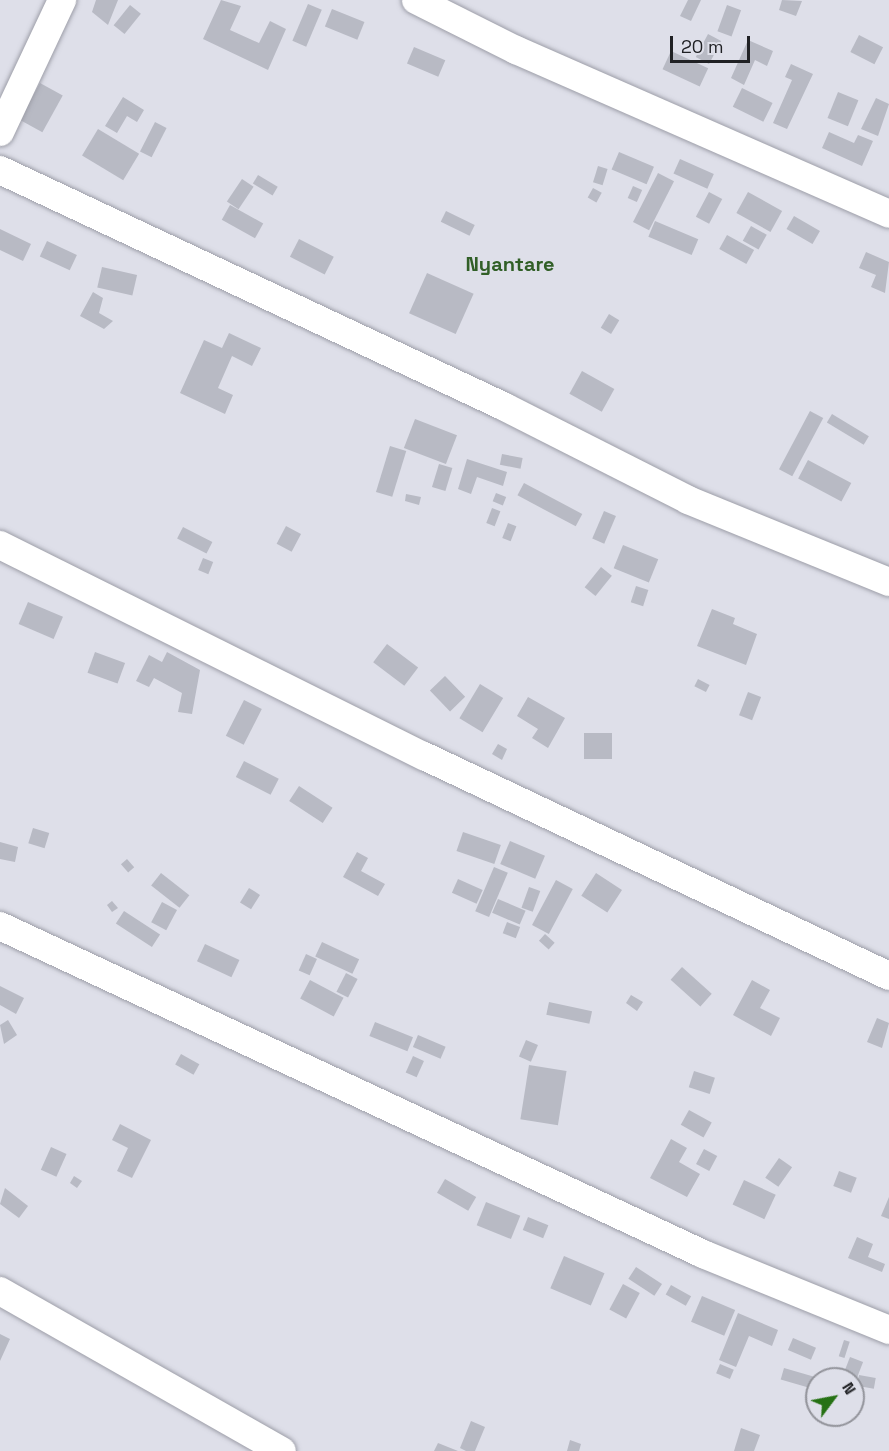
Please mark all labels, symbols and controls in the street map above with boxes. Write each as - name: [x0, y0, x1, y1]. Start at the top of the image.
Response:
- scale bar: [673, 24, 752, 62]
- text: 20 m: [681, 35, 724, 58]
- district label: Nyantare: [465, 252, 555, 276]
- north arrow: [805, 1367, 865, 1427]
- text: N: [837, 1378, 861, 1398]

